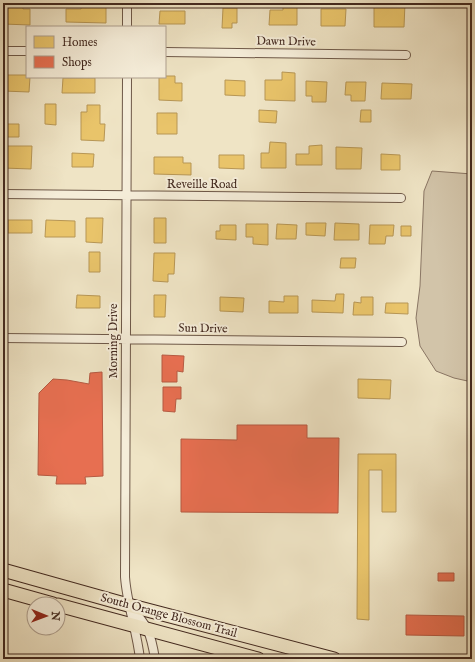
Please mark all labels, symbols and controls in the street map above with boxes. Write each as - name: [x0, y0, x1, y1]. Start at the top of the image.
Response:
- legend: [26, 26, 166, 78]
- street label: Dawn Drive: [256, 33, 316, 50]
- text: Homes: [62, 35, 98, 50]
- text: Shops: [62, 55, 92, 71]
- street label: Reveille Road: [167, 177, 238, 192]
- street label: Morning Drive: [106, 303, 121, 379]
- street label: Sun Drive: [178, 321, 228, 336]
- street label: South Orange Blossom Trail: [99, 590, 240, 641]
- north arrow: [26, 596, 66, 636]
- text: N: [48, 610, 62, 622]

